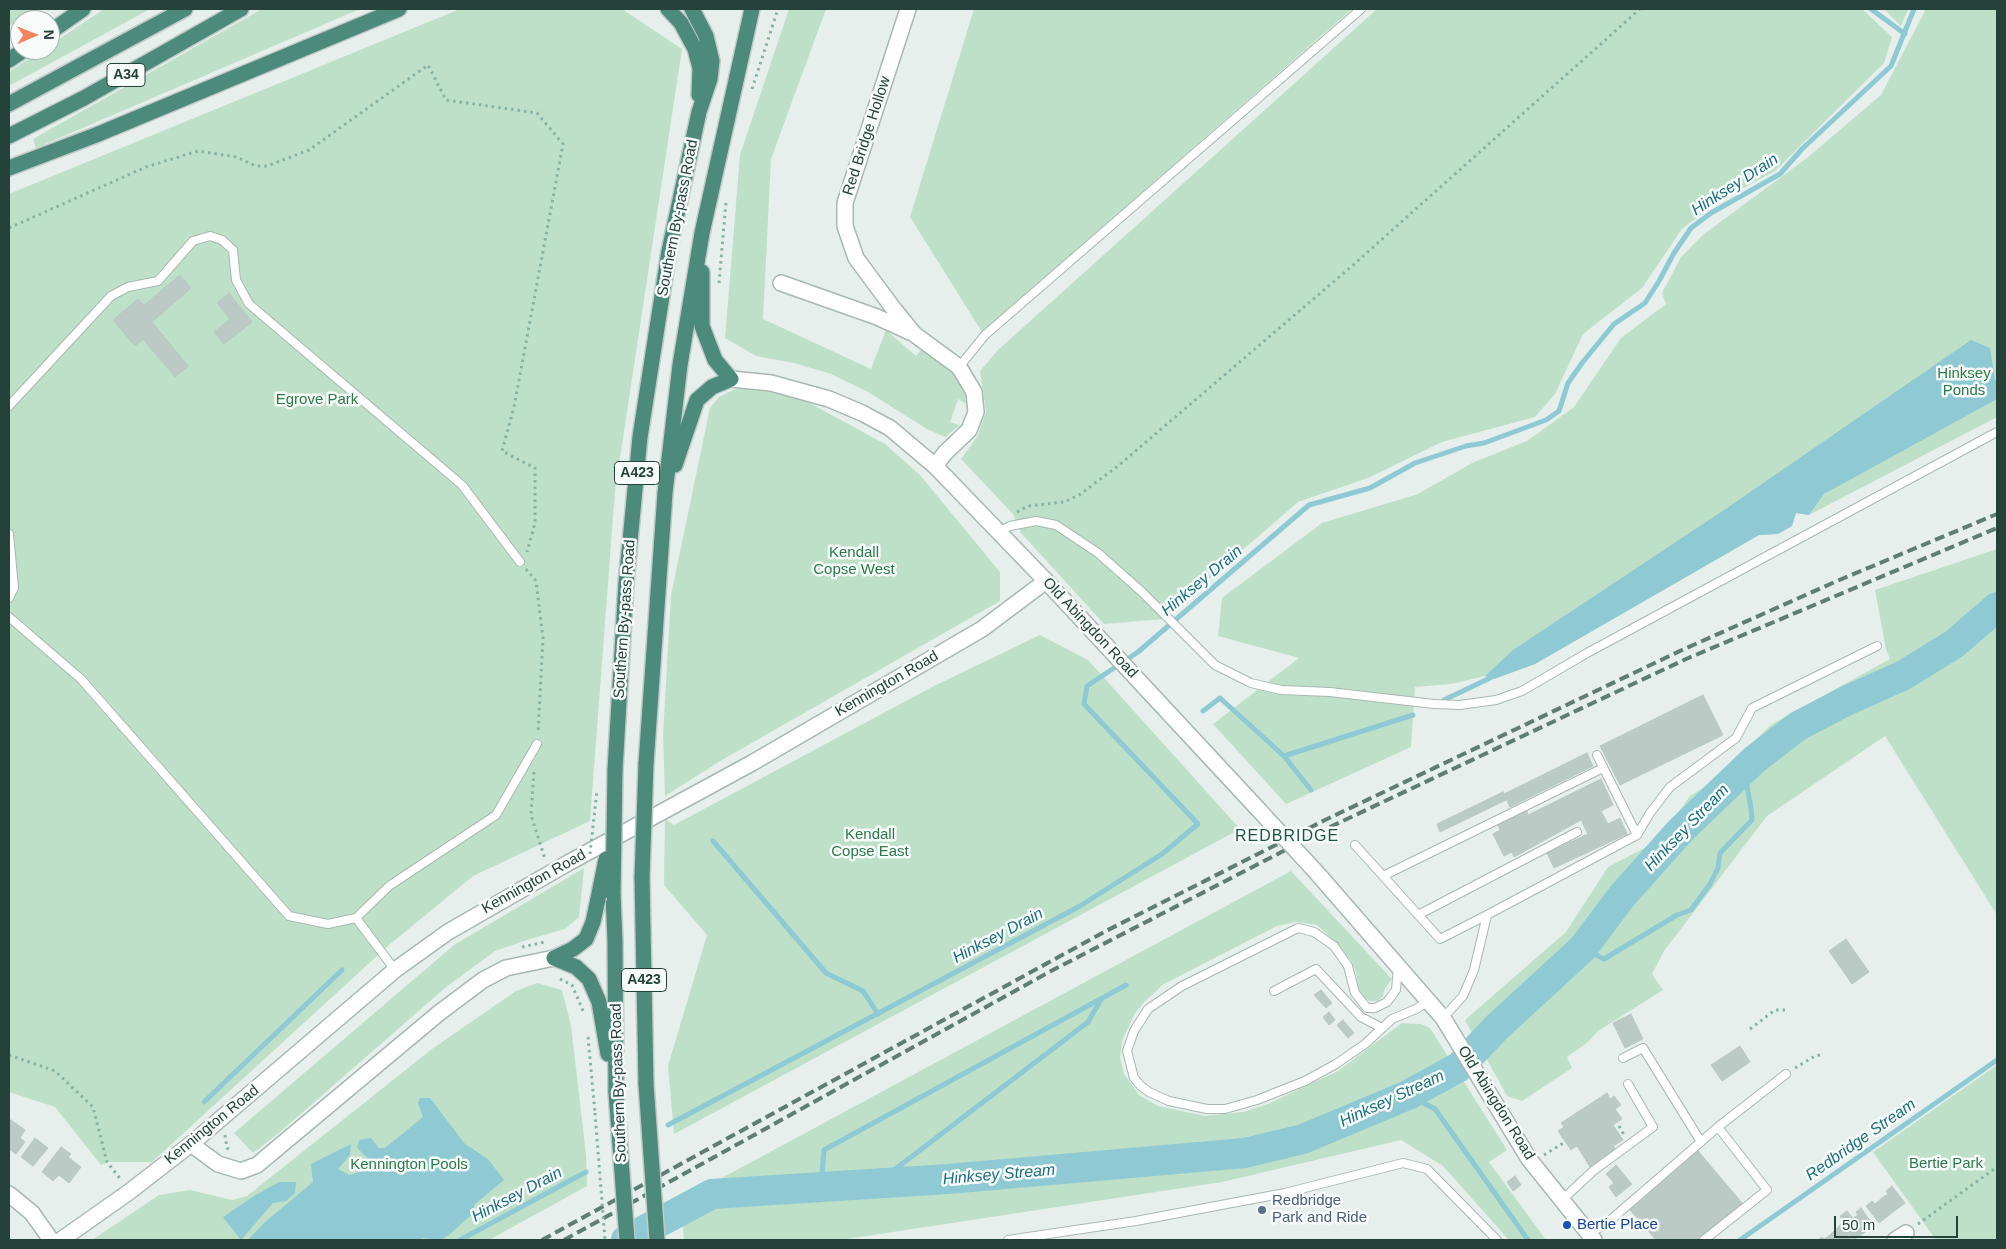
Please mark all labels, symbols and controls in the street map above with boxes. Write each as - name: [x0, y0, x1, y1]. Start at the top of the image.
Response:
- north arrow: [10, 10, 60, 60]
- text: N: [41, 30, 57, 40]
- road number: A34: [107, 64, 145, 86]
- street label: Red Bridge Hollow: [839, 74, 895, 198]
- street label: Southern By-pass Road: [654, 138, 702, 298]
- water label: Hinksey Drain: [1688, 150, 1782, 220]
- park label: Hinksey Ponds: [1937, 365, 1991, 400]
- park label: Egrove Park: [276, 391, 358, 409]
- road number: A423: [614, 462, 660, 484]
- street label: Southern By-pass Road: [610, 539, 640, 699]
- water label: Hinksey Drain: [1158, 542, 1246, 620]
- park label: Kendall Copse West: [813, 544, 895, 579]
- street label: Old Abingdon Road: [1039, 574, 1141, 682]
- street label: Kennington Road: [832, 647, 942, 721]
- water label: Hinksey Stream: [1641, 781, 1733, 875]
- park label: Kendall Copse East: [831, 826, 909, 861]
- district label: REDBRIDGE: [1234, 827, 1340, 847]
- street label: Kennington Road: [479, 846, 589, 918]
- water label: Hinksey Drain: [950, 904, 1046, 968]
- road number: A423: [622, 968, 666, 992]
- street label: Southern By-pass Road: [607, 1003, 631, 1163]
- street label: Old Abingdon Road: [1454, 1043, 1538, 1163]
- water label: Hinksey Stream: [1337, 1066, 1447, 1132]
- street label: Kennington Road: [161, 1082, 263, 1168]
- water label: Redbridge Stream: [1802, 1095, 1920, 1185]
- park label: Bertie Park: [1909, 1155, 1983, 1173]
- park label: Kennington Pools: [350, 1156, 468, 1174]
- water label: Hinksey Stream: [942, 1161, 1056, 1189]
- water label: Hinksey Drain: [469, 1163, 565, 1227]
- place label: Redbridge Park and Ride: [1272, 1192, 1367, 1227]
- marker: Redbridge Park and Ride: [1256, 1204, 1268, 1216]
- scale bar: [1836, 1206, 1960, 1238]
- place label: Bertie Place: [1577, 1216, 1658, 1234]
- text: 50 m: [1842, 1216, 1875, 1233]
- marker: Bertie Place: [1561, 1219, 1573, 1231]

